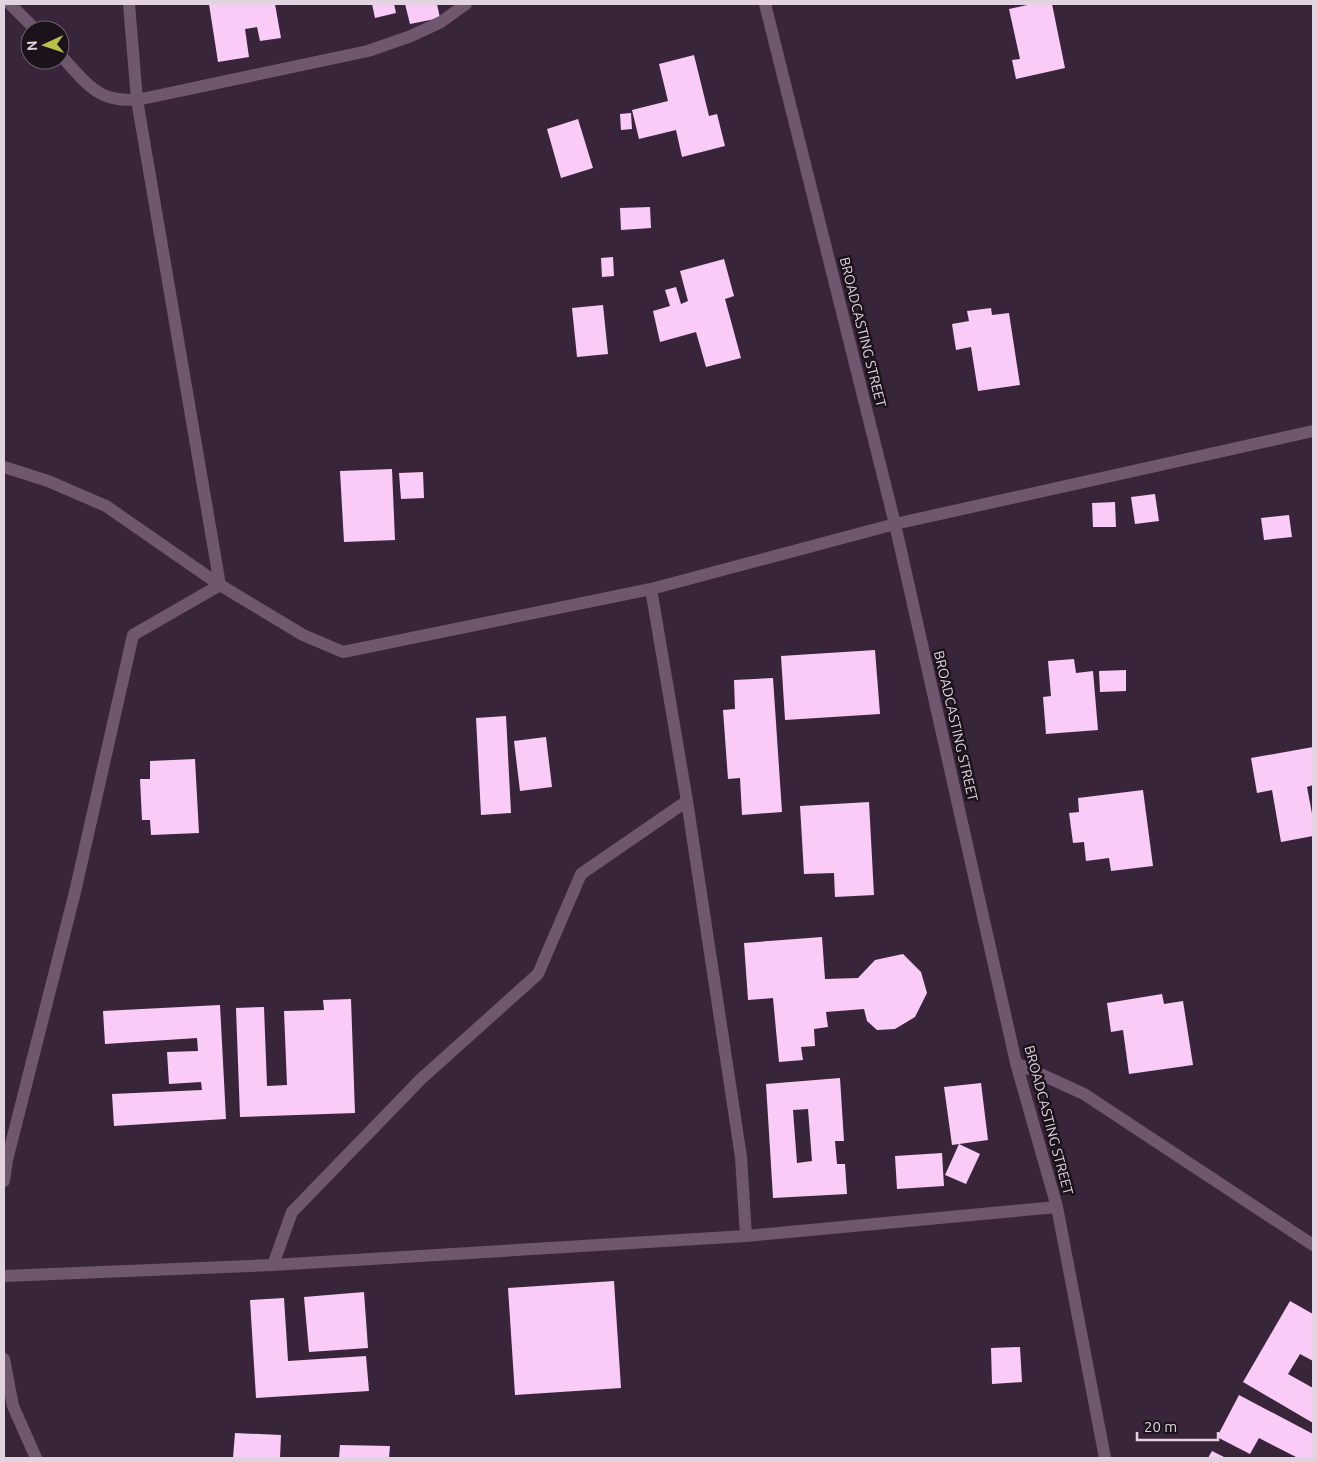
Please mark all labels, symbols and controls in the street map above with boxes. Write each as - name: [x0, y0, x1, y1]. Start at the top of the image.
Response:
- north arrow: [20, 20, 70, 70]
- text: N: [24, 40, 40, 51]
- street label: BROADCASTING STREET: [837, 255, 889, 409]
- street label: BROADCASTING STREET: [931, 649, 981, 803]
- street label: BROADCASTING STREET: [1021, 1044, 1077, 1197]
- scale bar: [1137, 1410, 1218, 1442]
- text: 20 m: [1144, 1418, 1177, 1435]

